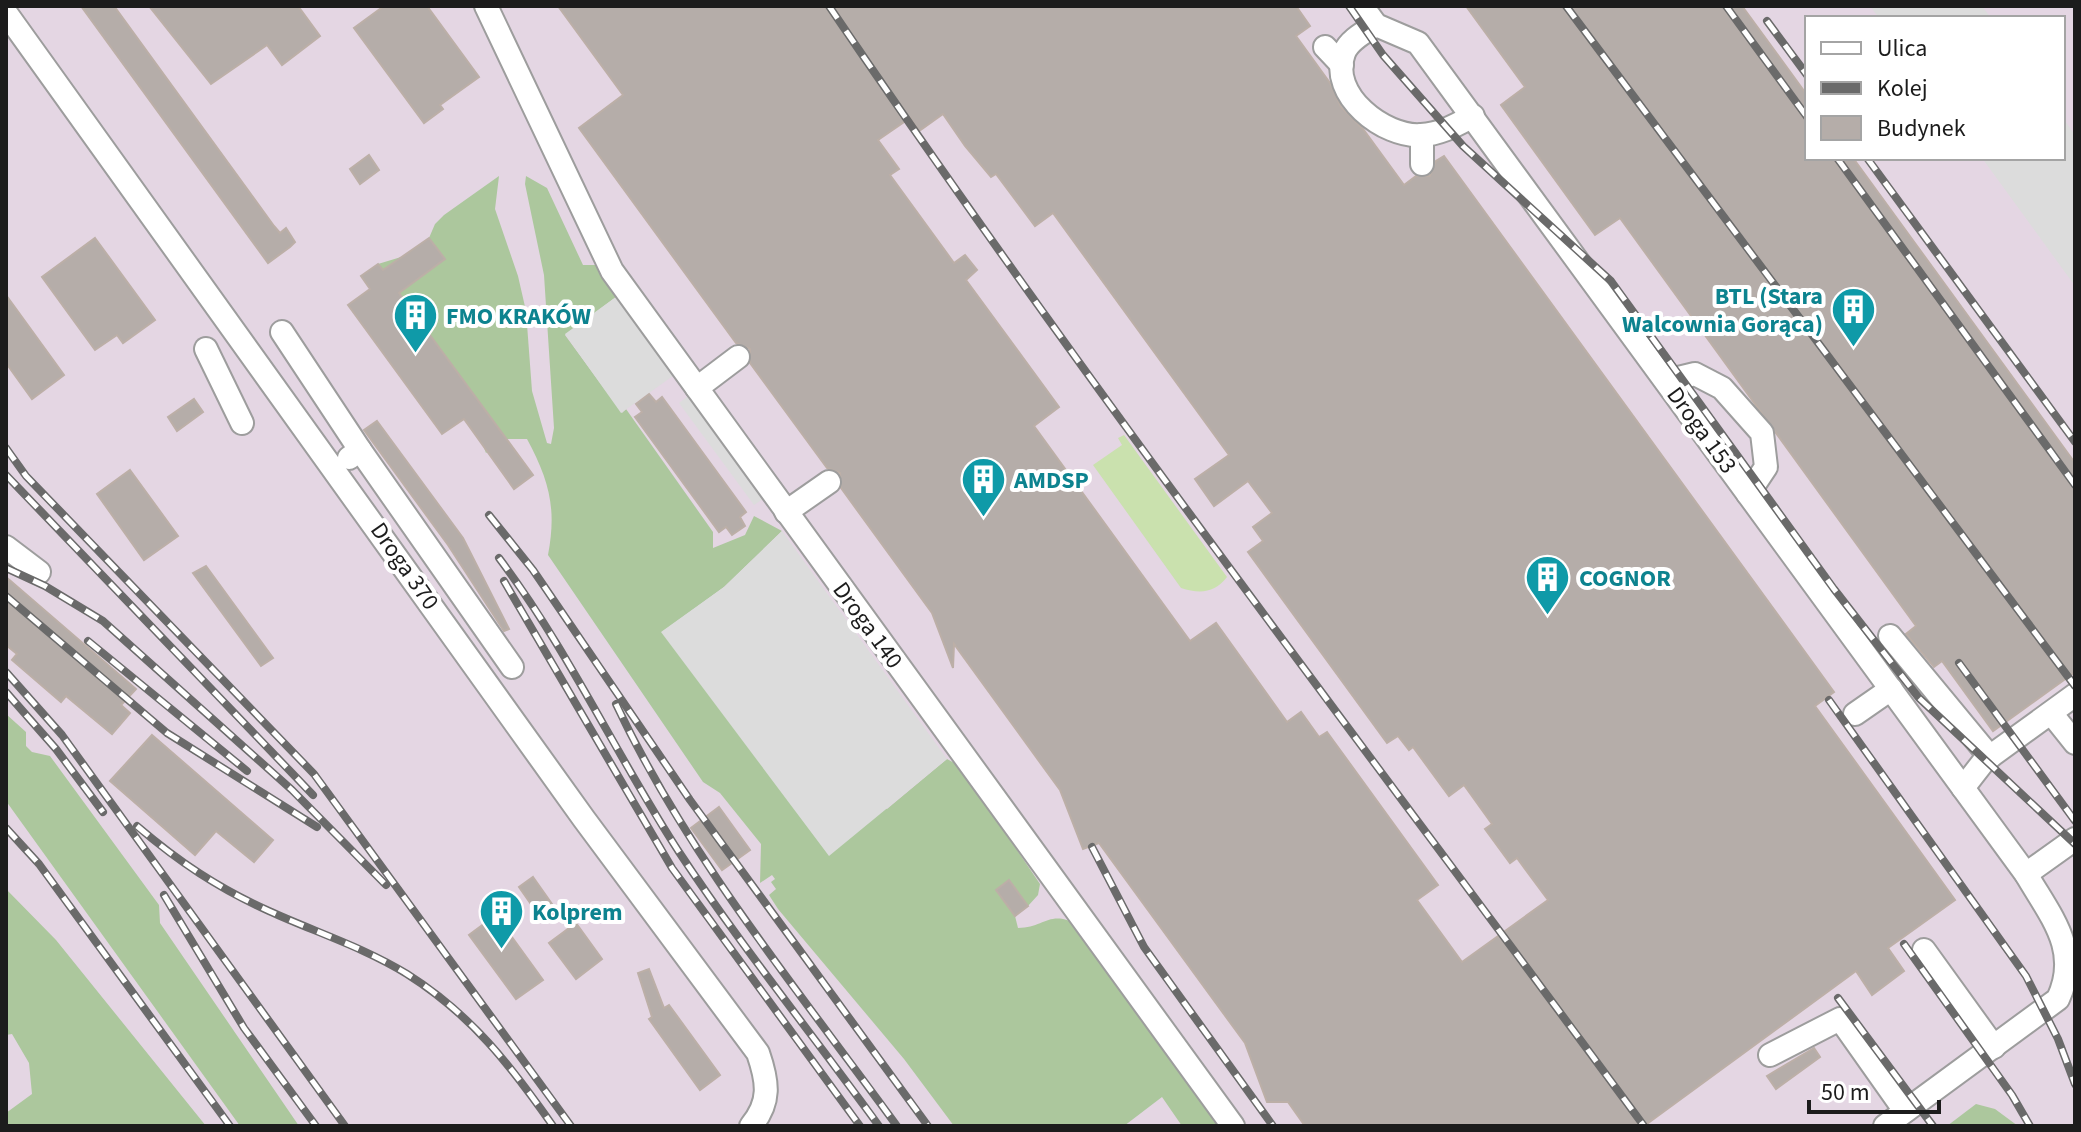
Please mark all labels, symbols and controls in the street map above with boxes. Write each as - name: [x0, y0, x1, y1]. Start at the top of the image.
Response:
- legend: [1805, 16, 2065, 160]
- text: Ulica: [1877, 31, 1927, 66]
- text: Kolej: [1877, 71, 1928, 106]
- text: Budynek: [1877, 111, 1966, 146]
- place label: BTL (Stara Walcownia Gorąca): [1622, 279, 1823, 342]
- building icon: BTL (Stara Walcownia Gorąca): [1830, 286, 1878, 349]
- building icon: FMO KRAKÓW: [391, 292, 439, 355]
- place label: FMO KRAKÓW: [446, 299, 592, 334]
- street label: Droga 153: [1658, 379, 1745, 481]
- building icon: AMDSP: [959, 456, 1007, 519]
- place label: AMDSP: [1013, 463, 1089, 498]
- street label: Droga 370: [362, 515, 448, 617]
- building icon: COGNOR: [1524, 554, 1572, 617]
- place label: COGNOR: [1579, 561, 1671, 596]
- street label: Droga 140: [824, 574, 911, 676]
- building icon: Kolprem: [477, 888, 525, 951]
- place label: Kolprem: [532, 895, 623, 930]
- scale bar: [1809, 1064, 1939, 1114]
- text: 50 m: [1821, 1075, 1870, 1110]

